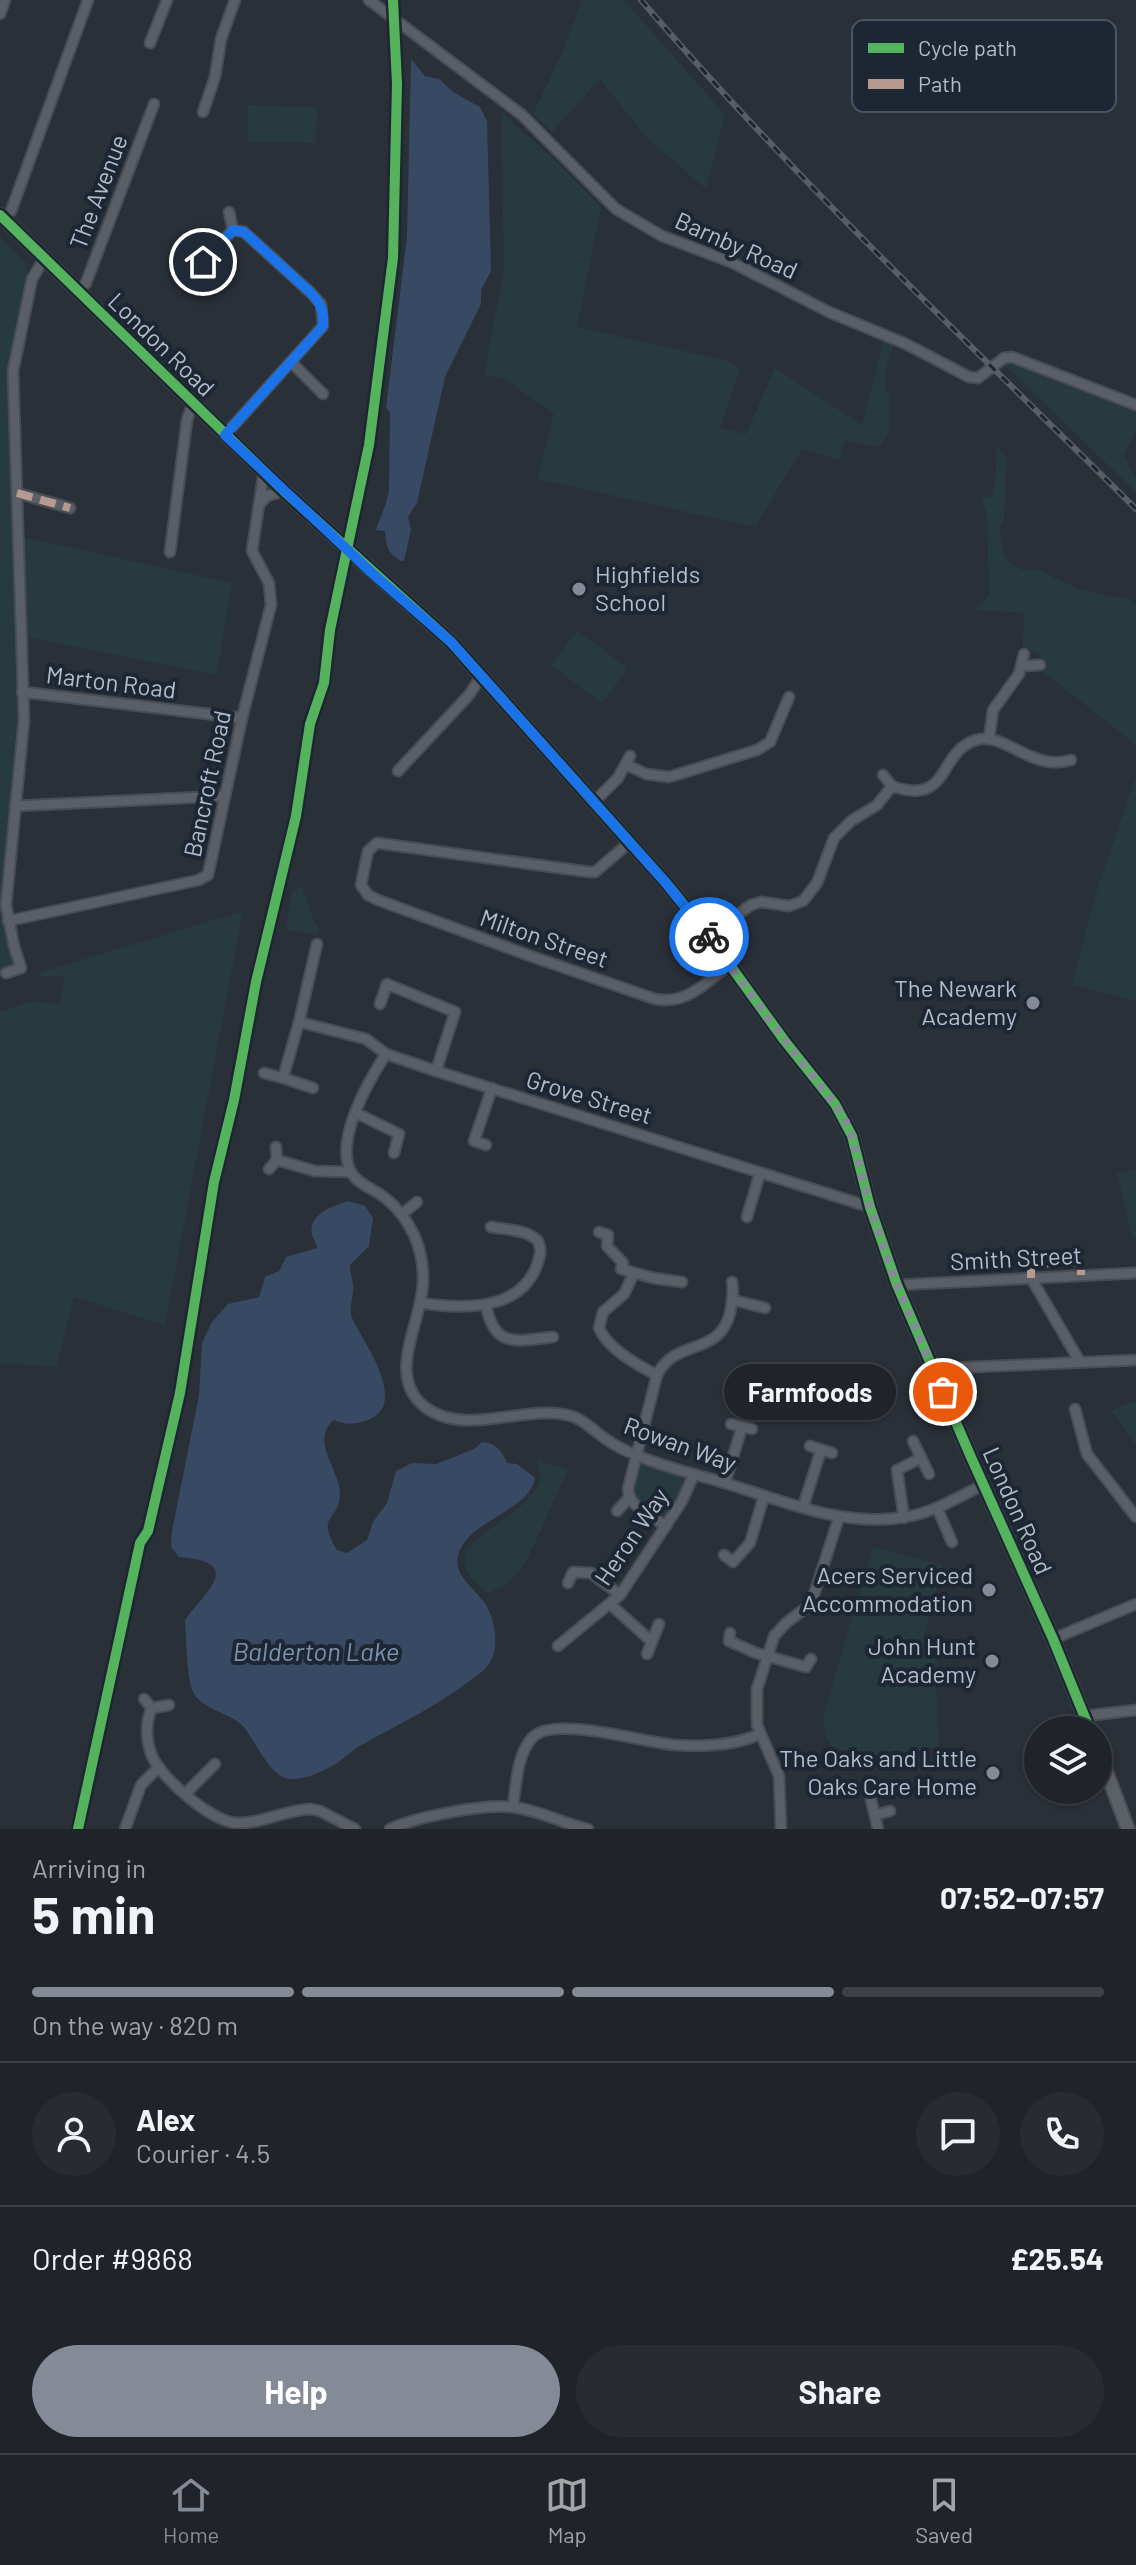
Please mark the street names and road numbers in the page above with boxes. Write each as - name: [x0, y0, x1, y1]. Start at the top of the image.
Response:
- street label: The Avenue: [63, 130, 133, 253]
- street label: Barnby Road: [671, 205, 802, 284]
- street label: London Road: [103, 286, 221, 402]
- street label: Marton Road: [45, 659, 178, 704]
- street label: Bancroft Road: [177, 708, 236, 860]
- street label: Milton Street: [477, 902, 612, 973]
- street label: Grove Street: [523, 1064, 656, 1129]
- street label: Smith Street: [949, 1240, 1083, 1275]
- street label: Rowan Way: [620, 1410, 741, 1477]
- street label: London Road: [977, 1442, 1059, 1579]
- street label: Heron Way: [588, 1482, 674, 1590]

